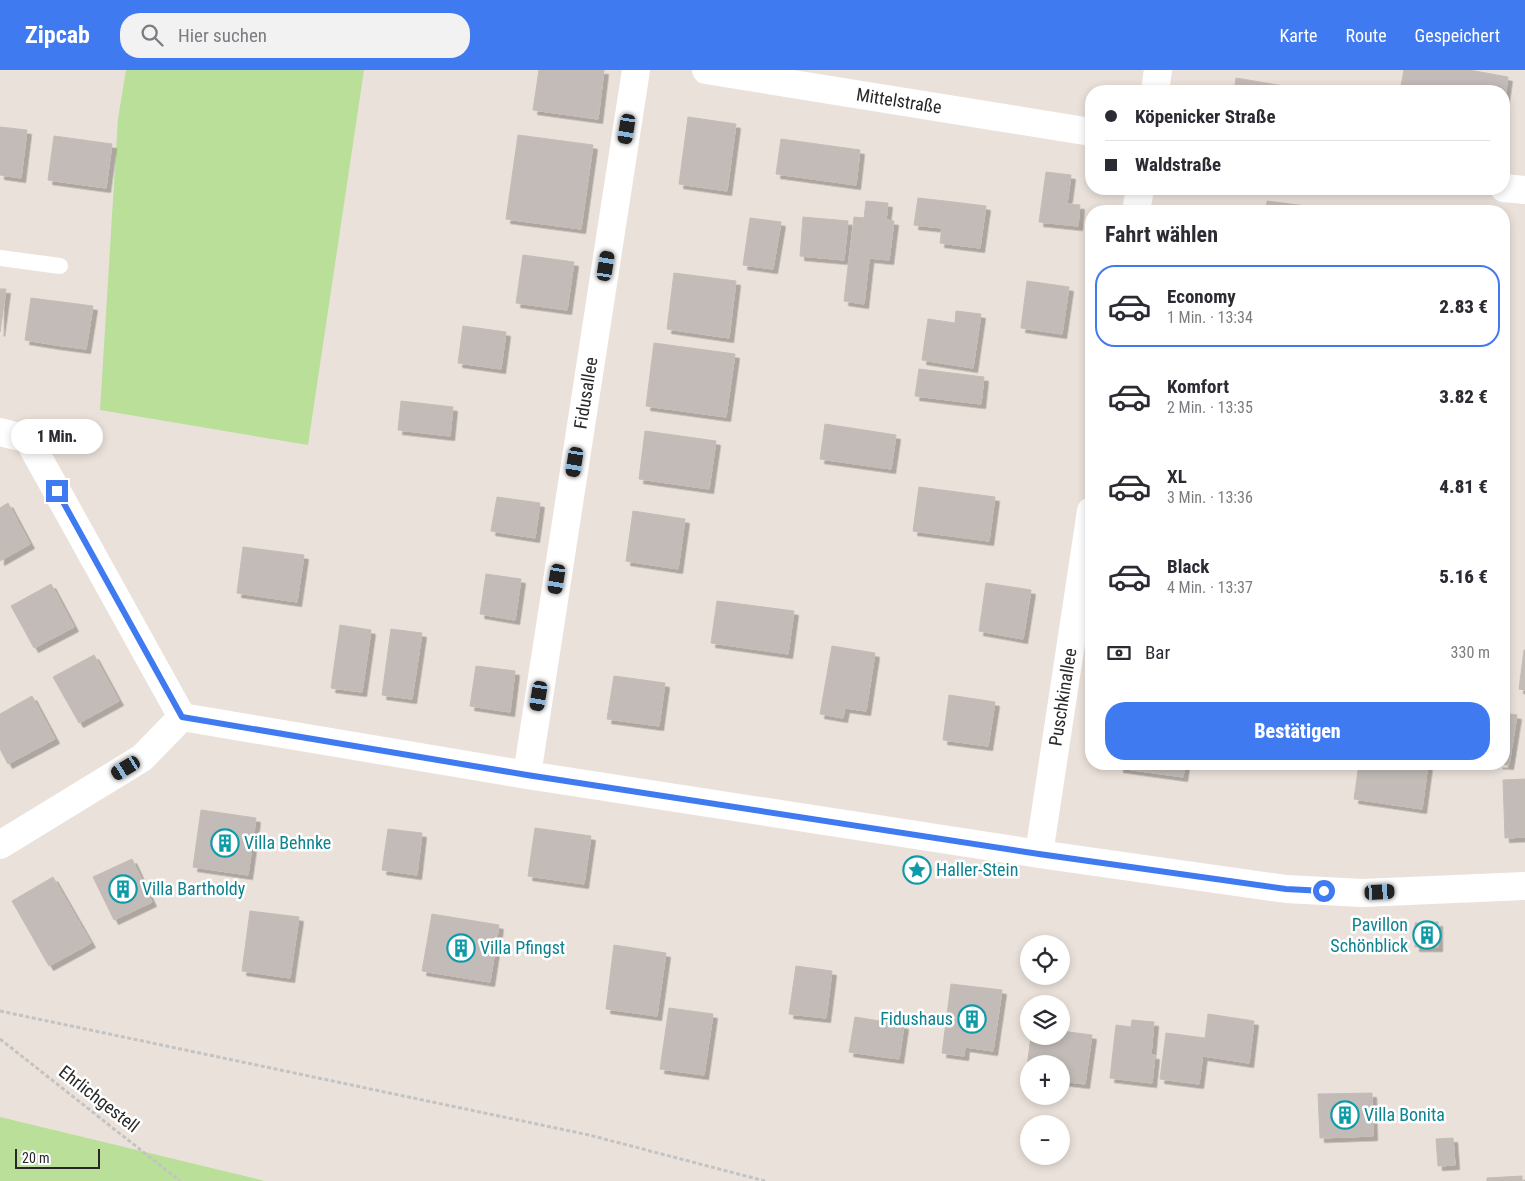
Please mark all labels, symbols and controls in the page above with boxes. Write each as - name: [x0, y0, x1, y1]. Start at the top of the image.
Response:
- search box: [120, 13, 470, 58]
- text: Zipcab: [25, 21, 90, 49]
- icon: search: [138, 21, 166, 49]
- text: Hier suchen: [178, 24, 267, 47]
- text: Karte: [1279, 25, 1318, 46]
- text: Route: [1346, 25, 1387, 46]
- text: Gespeichert: [1415, 25, 1500, 46]
- street label: Mittelstraße: [855, 83, 943, 118]
- text: Köpenicker Straße: [1135, 105, 1275, 128]
- car: [617, 113, 636, 145]
- text: Waldstraße: [1135, 153, 1221, 176]
- text: Fahrt wählen: [1105, 222, 1218, 247]
- car: [596, 250, 615, 282]
- icon: car: [1107, 284, 1152, 329]
- text: Economy: [1167, 285, 1236, 308]
- text: 2.83 €: [1439, 295, 1488, 318]
- text: 1 Min. · 13:34: [1167, 308, 1253, 327]
- street label: Fidusallee: [569, 356, 602, 430]
- icon: car: [1107, 374, 1152, 419]
- text: Komfort: [1167, 375, 1229, 398]
- text: 3.82 €: [1439, 385, 1488, 408]
- text: 2 Min. · 13:35: [1167, 398, 1253, 417]
- callout: 1 Min.: [11, 418, 103, 454]
- text: 1 Min.: [37, 427, 77, 446]
- car: [565, 446, 584, 478]
- icon: car: [1107, 464, 1152, 509]
- text: XL: [1167, 465, 1187, 488]
- text: 4.81 €: [1439, 475, 1488, 498]
- route end: [46, 480, 68, 502]
- text: 3 Min. · 13:36: [1167, 488, 1253, 507]
- icon: car: [1107, 554, 1152, 599]
- text: Black: [1167, 555, 1209, 578]
- car: [547, 563, 566, 595]
- text: 5.16 €: [1439, 565, 1488, 588]
- text: 4 Min. · 13:37: [1167, 578, 1253, 597]
- icon: cash: [1105, 639, 1133, 667]
- text: Bar: [1145, 641, 1170, 664]
- text: 330 m: [1451, 643, 1490, 662]
- street label: Puschkinallee: [1044, 647, 1081, 747]
- car: [529, 680, 548, 712]
- button: Bestätigen: [1105, 702, 1490, 760]
- car: [109, 754, 142, 782]
- building icon: Villa Behnke: [210, 828, 240, 858]
- place label: Villa Behnke: [244, 832, 331, 853]
- place icon: Haller-Stein: [902, 855, 932, 885]
- place label: Haller-Stein: [936, 859, 1018, 880]
- building icon: Villa Bartholdy: [108, 874, 138, 904]
- place label: Villa Bartholdy: [142, 878, 246, 899]
- route start: [1313, 880, 1335, 902]
- car: [1364, 884, 1395, 900]
- place label: Pavillon Schönblick: [1330, 914, 1408, 956]
- building icon: Pavillon Schönblick: [1412, 920, 1442, 950]
- building icon: Villa Pfingst: [446, 933, 476, 963]
- map controls: [1020, 935, 1070, 1165]
- button: locate: [1020, 935, 1070, 985]
- place label: Villa Pfingst: [480, 937, 565, 958]
- button: layers: [1020, 995, 1070, 1045]
- building icon: Fidushaus: [957, 1004, 987, 1034]
- place label: Fidushaus: [880, 1008, 953, 1029]
- button: +: [1020, 1055, 1070, 1105]
- street label: Ehrlichgestell: [55, 1061, 144, 1136]
- building icon: Villa Bonita: [1330, 1100, 1360, 1130]
- place label: Villa Bonita: [1364, 1104, 1445, 1125]
- button: −: [1020, 1115, 1070, 1165]
- scale bar: [15, 1146, 100, 1169]
- text: 20 m: [22, 1150, 50, 1166]

